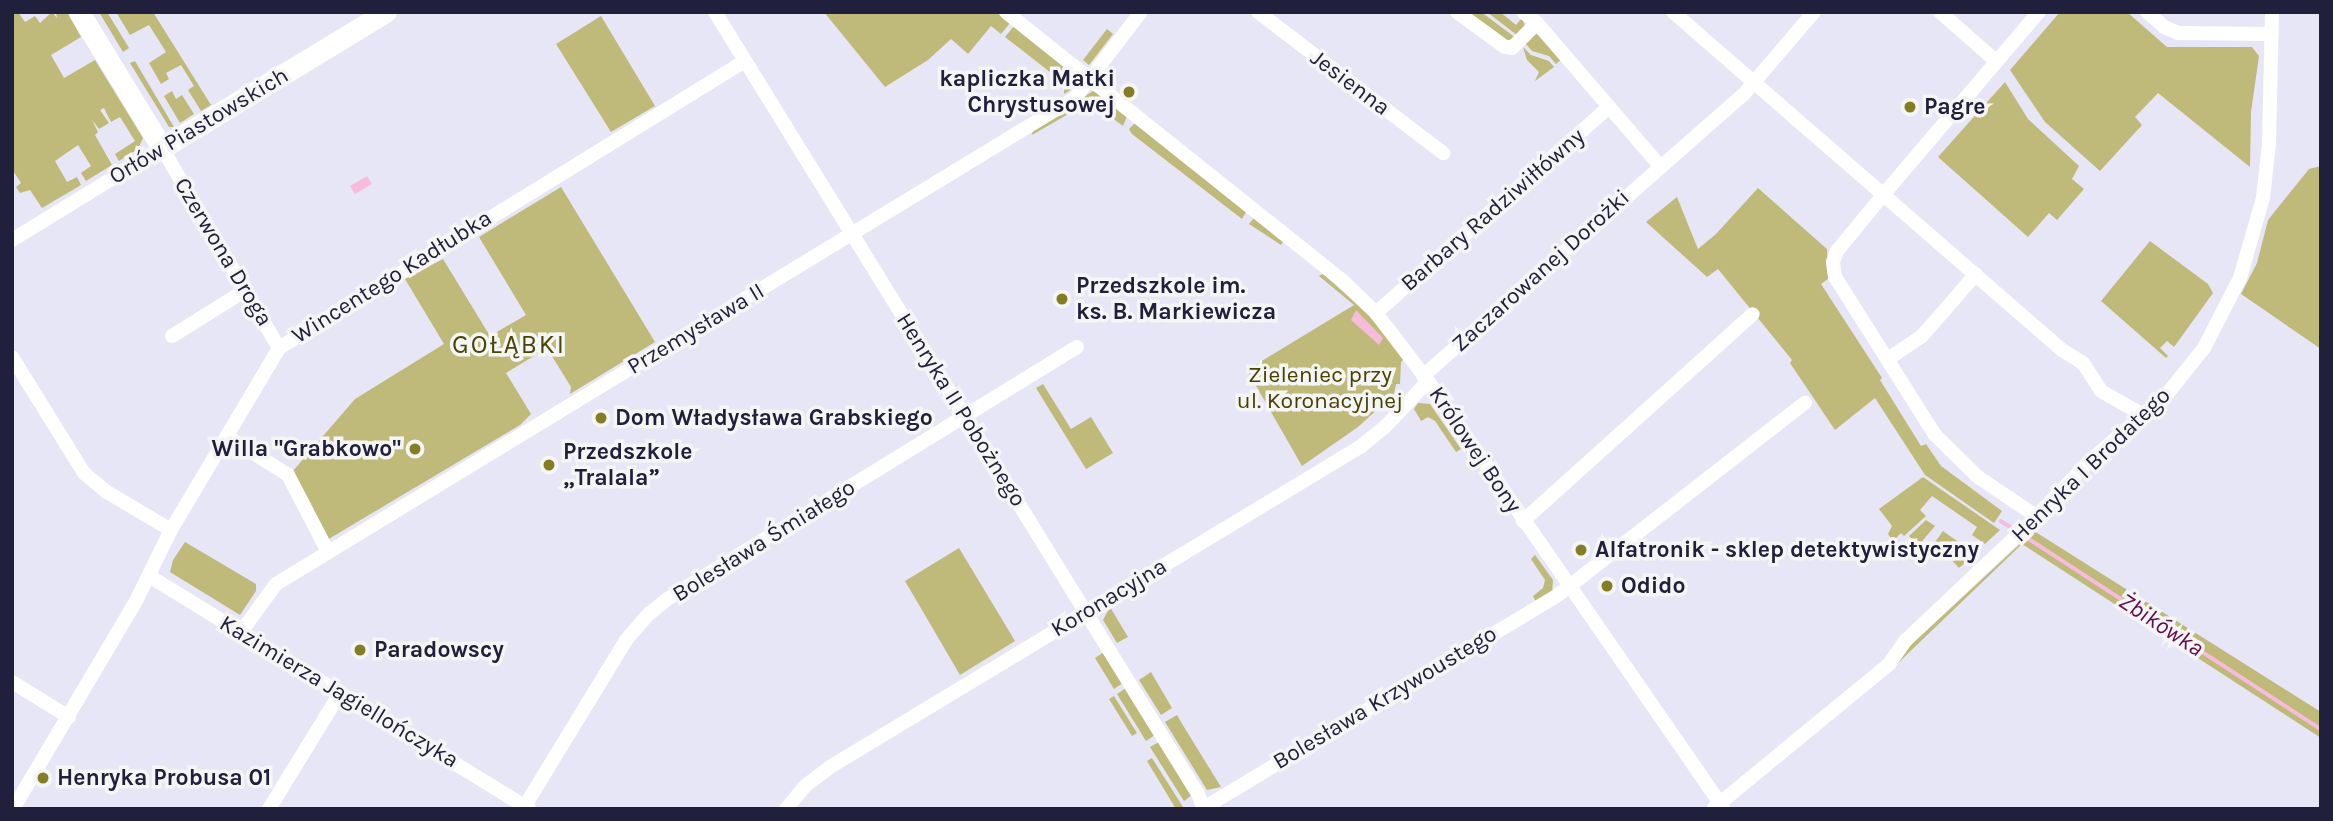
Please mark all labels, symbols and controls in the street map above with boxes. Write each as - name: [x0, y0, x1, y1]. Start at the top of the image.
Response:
- street label: Jesienna: [1305, 44, 1395, 122]
- street label: Orłów Piastowskich: [104, 62, 294, 190]
- place label: kapliczka Matki Chrystusowej: [939, 65, 1115, 119]
- marker: kapliczka Matki Chrystusowej: [1121, 84, 1137, 100]
- place label: Pagre: [1924, 93, 1985, 121]
- marker: Pagre: [1902, 99, 1918, 115]
- street label: Barbary Radziwiłłówny: [1395, 123, 1591, 297]
- street label: Czerwona Droga: [168, 173, 278, 331]
- street label: Zaczarowanej Dorożki: [1446, 184, 1636, 358]
- street label: Wincentego Kadłubka: [287, 204, 497, 350]
- place label: Przedszkole im. ks. B. Markiewicza: [1076, 272, 1276, 326]
- street label: Przemysława II: [623, 277, 769, 381]
- marker: Przedszkole im. ks. B. Markiewicza: [1054, 291, 1070, 307]
- street label: Henryka II Pobożnego: [890, 308, 1032, 512]
- district label: GOŁĄBKI: [453, 329, 565, 361]
- park label: Zieleniec przy ul. Koronacyjnej: [1237, 361, 1403, 415]
- street label: Królowej Bony: [1423, 382, 1527, 518]
- street label: Henryka I Brodatego: [2006, 382, 2176, 548]
- place label: Dom Władysława Grabskiego: [615, 404, 933, 432]
- marker: Dom Władysława Grabskiego: [593, 410, 609, 426]
- place label: Willa "Grabkowo": [212, 435, 401, 463]
- place label: Przedszkole „Tralala”: [563, 438, 692, 492]
- marker: Willa "Grabkowo": [407, 441, 423, 457]
- marker: Przedszkole „Tralala”: [541, 457, 557, 473]
- street label: Bolesława Śmiałego: [668, 474, 860, 608]
- place label: Alfatronik - sklep detektywistyczny: [1595, 536, 1979, 564]
- marker: Alfatronik - sklep detektywistyczny: [1573, 542, 1589, 558]
- street label: Koronacyjna: [1046, 553, 1172, 643]
- place label: Odido: [1621, 572, 1686, 600]
- marker: Odido: [1599, 578, 1615, 594]
- water label: Żbikówka: [2113, 587, 2209, 663]
- street label: Kazimierza Jagiellończyka: [214, 610, 464, 774]
- street label: Bolesława Krzywoustego: [1268, 620, 1502, 776]
- place label: Paradowscy: [374, 636, 504, 664]
- marker: Paradowscy: [352, 642, 368, 658]
- place label: Henryka Probusa 01: [57, 764, 271, 792]
- marker: Henryka Probusa 01: [35, 770, 51, 786]

